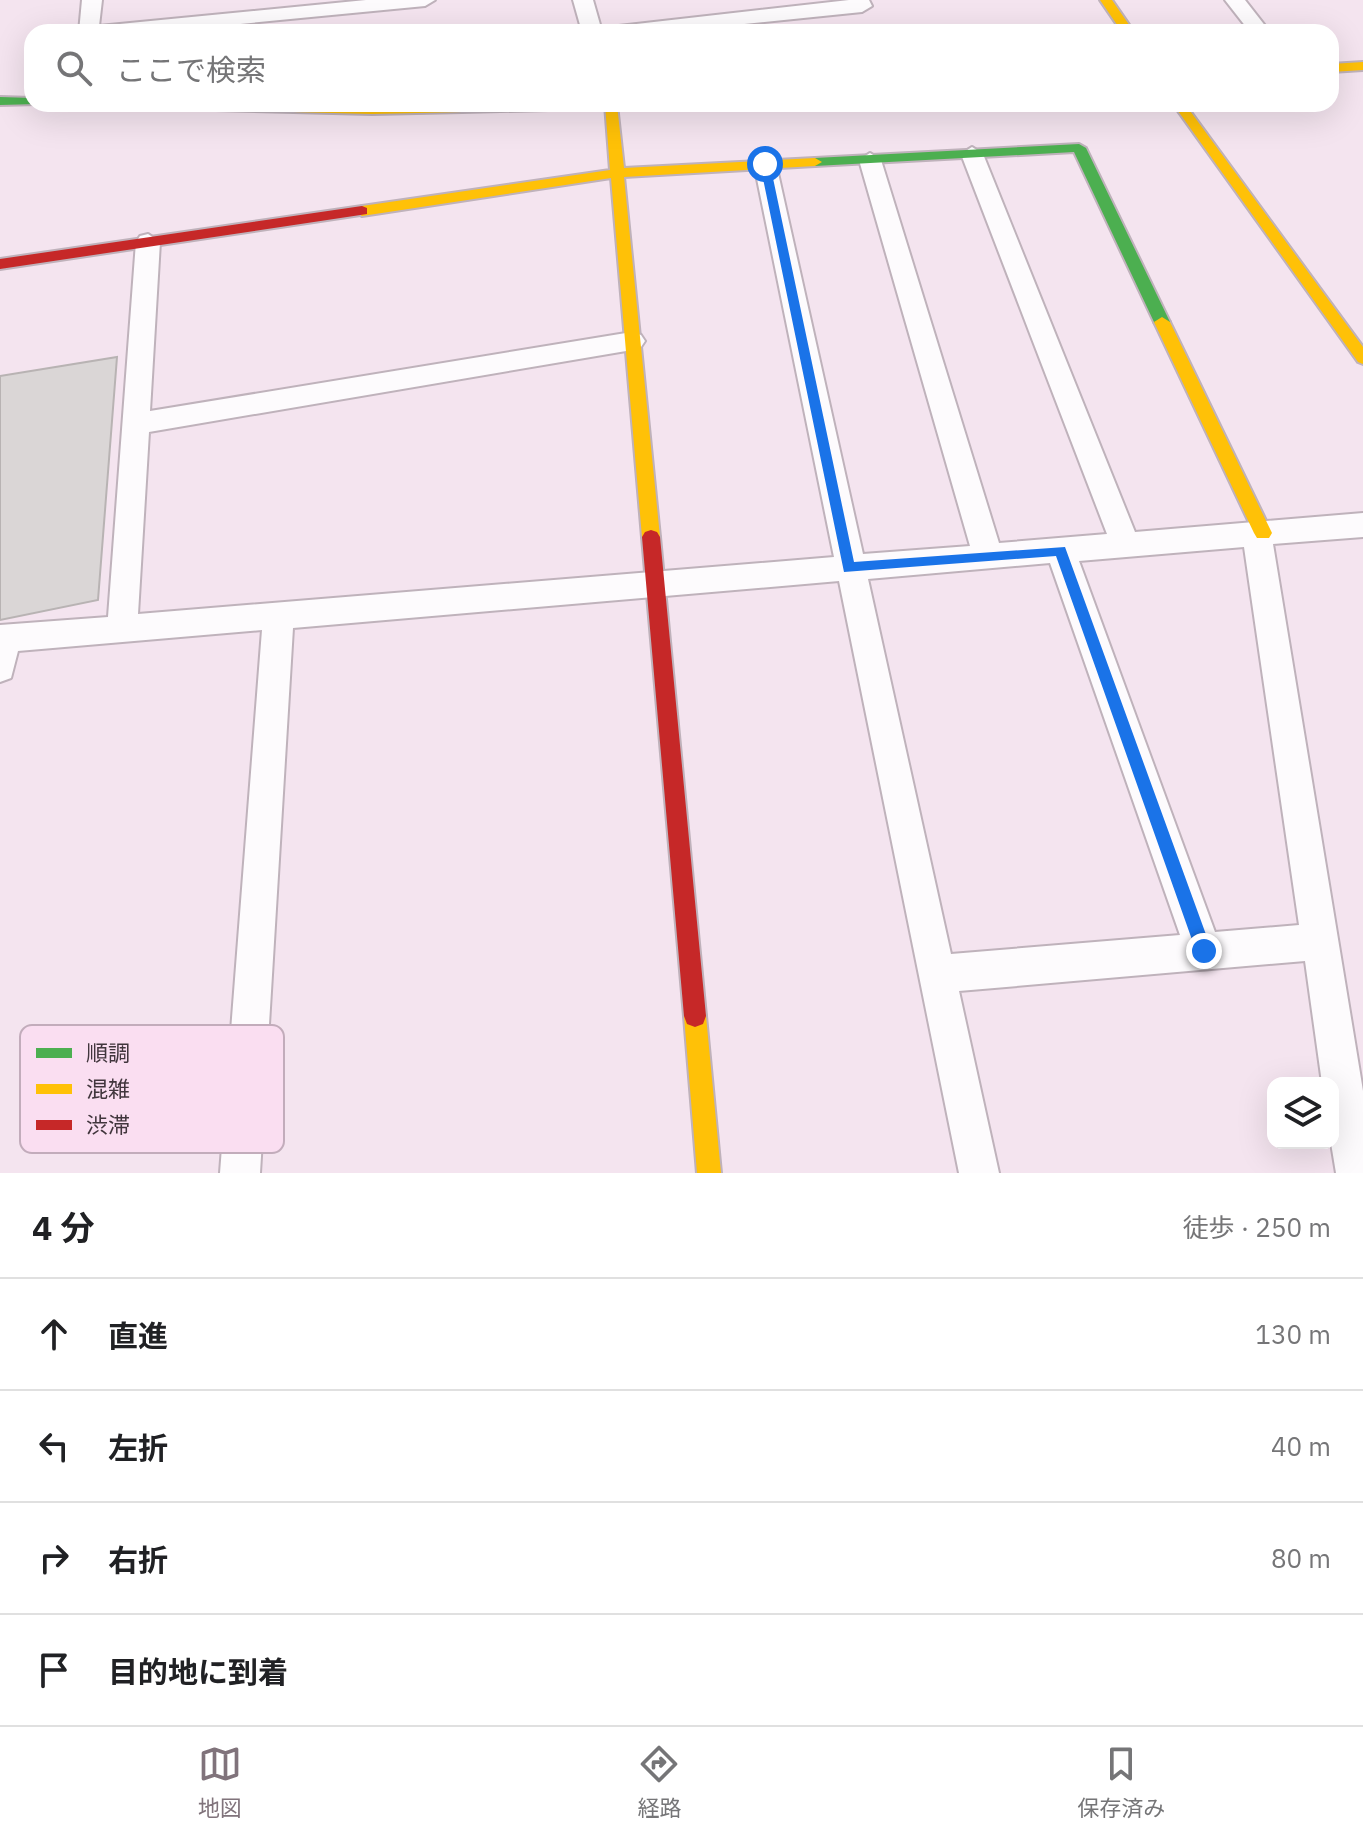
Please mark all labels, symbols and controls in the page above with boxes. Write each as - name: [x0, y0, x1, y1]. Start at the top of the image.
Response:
- search box: [24, 24, 1339, 112]
- icon: search: [52, 46, 96, 90]
- text: ここで検索: [116, 50, 266, 89]
- route start: [747, 146, 783, 182]
- route end: [1186, 933, 1222, 969]
- legend: [20, 1025, 284, 1153]
- text: 順調: [86, 1038, 130, 1067]
- text: 混雑: [86, 1074, 130, 1103]
- map controls: [1267, 1077, 1339, 1149]
- button: layers: [1267, 1077, 1339, 1149]
- text: 渋滞: [86, 1110, 130, 1139]
- text: 4 分: [32, 1205, 94, 1249]
- text: 徒歩 · 250 m: [1183, 1210, 1331, 1244]
- icon: ahead: [32, 1312, 76, 1356]
- text: 直進: [108, 1316, 168, 1355]
- text: 130 m: [1255, 1317, 1331, 1351]
- icon: left: [32, 1424, 76, 1468]
- text: 左折: [108, 1428, 168, 1467]
- text: 40 m: [1271, 1429, 1331, 1463]
- icon: right: [32, 1536, 76, 1580]
- text: 右折: [108, 1540, 168, 1579]
- text: 80 m: [1271, 1541, 1331, 1575]
- icon: arrive: [32, 1648, 76, 1692]
- text: 目的地に到着: [108, 1652, 288, 1691]
- tab: 地図: [198, 1742, 242, 1822]
- tab: 経路: [637, 1742, 681, 1822]
- tab: 保存済み: [1077, 1742, 1165, 1822]

